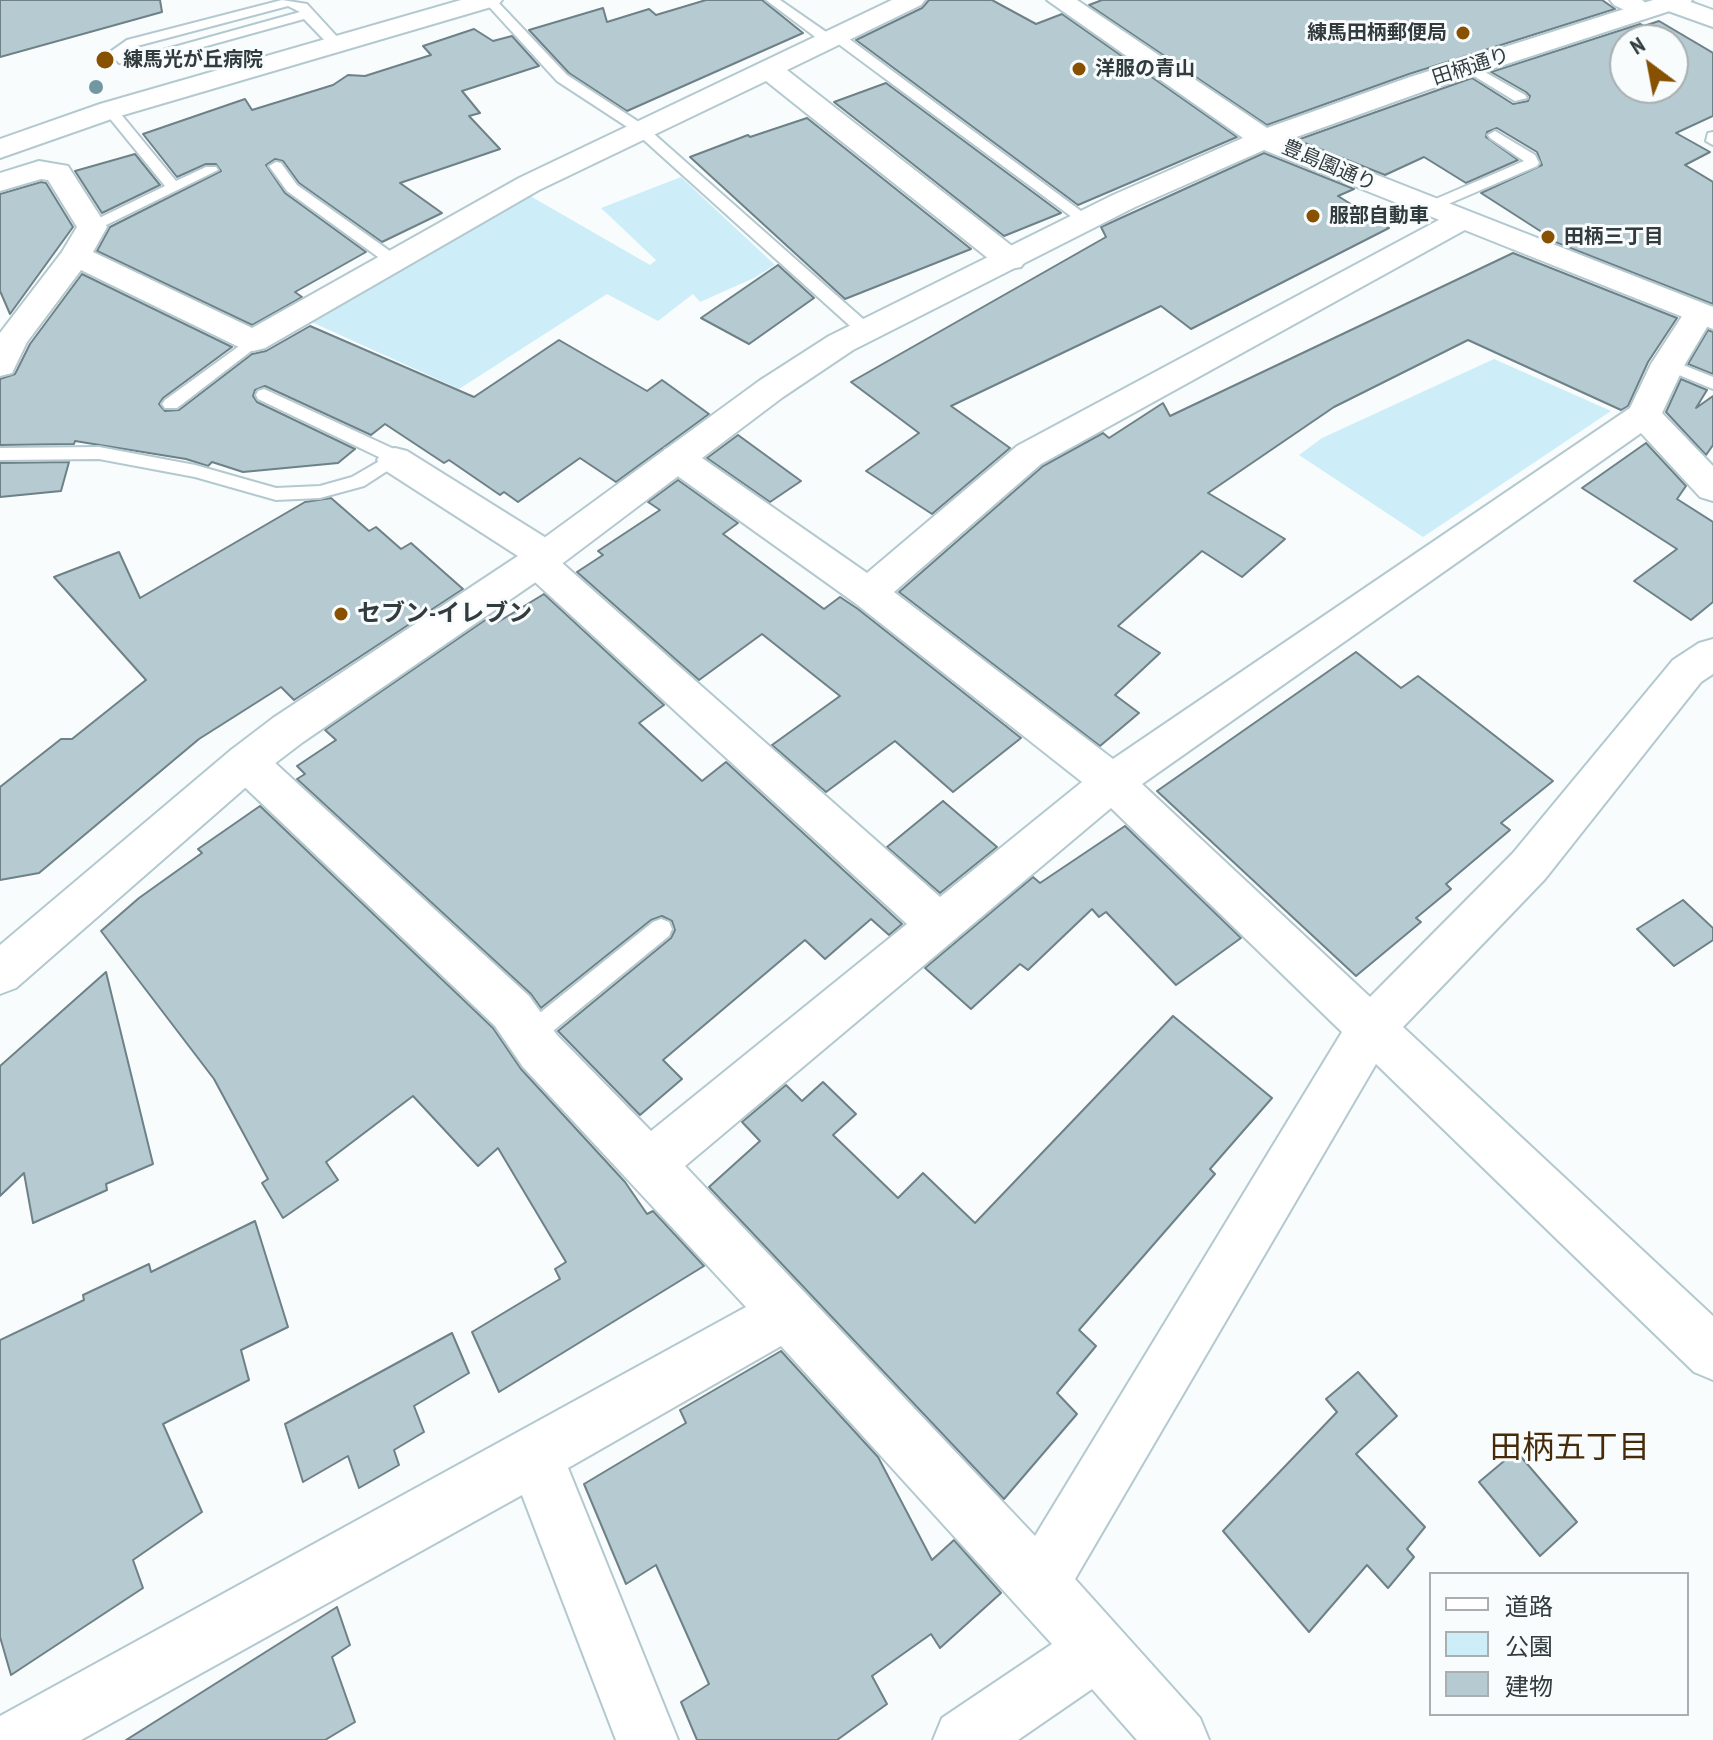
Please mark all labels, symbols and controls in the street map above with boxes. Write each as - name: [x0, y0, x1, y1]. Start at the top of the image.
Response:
- place label: 練馬田柄郵便局: [1307, 21, 1447, 45]
- marker: 練馬田柄郵便局: [1454, 24, 1472, 42]
- north arrow: [1609, 24, 1689, 104]
- text: N: [1625, 30, 1650, 60]
- street label: 田柄通り: [1429, 43, 1513, 91]
- place label: 練馬光が丘病院: [123, 48, 263, 72]
- marker: 練馬光が丘病院: [94, 49, 116, 71]
- place label: 洋服の青山: [1095, 57, 1195, 81]
- marker: 洋服の青山: [1070, 60, 1088, 78]
- street label: 豊島園通り: [1278, 135, 1380, 197]
- place label: 服部自動車: [1329, 204, 1429, 228]
- marker: 服部自動車: [1304, 207, 1322, 225]
- place label: 田柄三丁目: [1564, 225, 1664, 249]
- marker: 田柄三丁目: [1539, 228, 1557, 246]
- place label: セブン-イレブン: [357, 600, 532, 628]
- marker: セブン-イレブン: [332, 605, 350, 623]
- district label: 田柄五丁目: [1490, 1430, 1650, 1468]
- legend: [1429, 1572, 1689, 1716]
- text: 道路: [1505, 1591, 1553, 1622]
- text: 公園: [1505, 1631, 1553, 1662]
- text: 建物: [1505, 1671, 1553, 1702]

